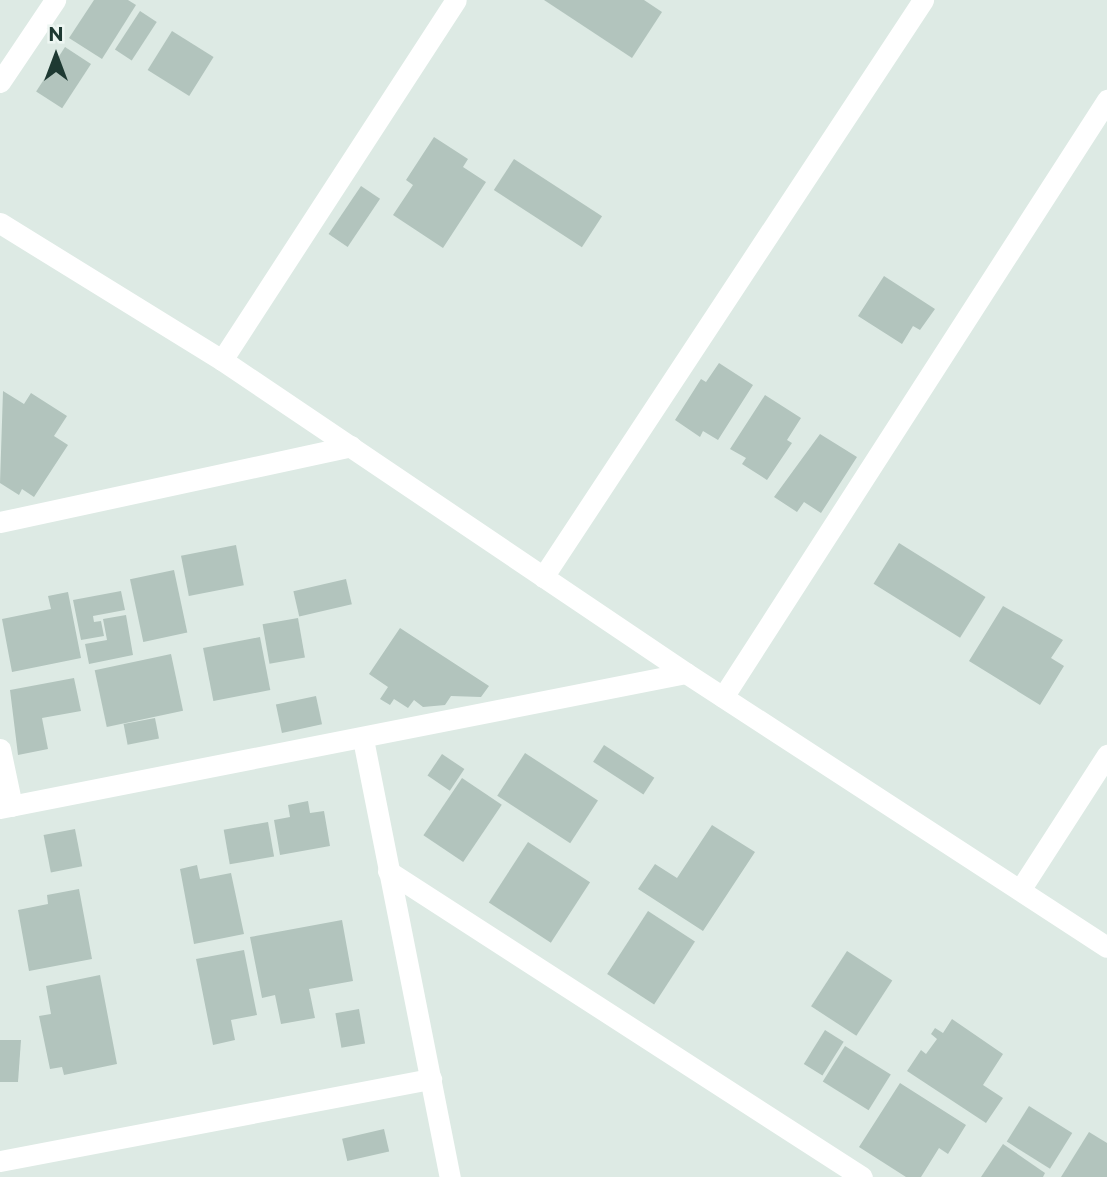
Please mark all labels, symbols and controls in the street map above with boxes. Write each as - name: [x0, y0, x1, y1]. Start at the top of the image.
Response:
- north arrow: [21, 21, 91, 91]
- text: N: [48, 23, 64, 46]

